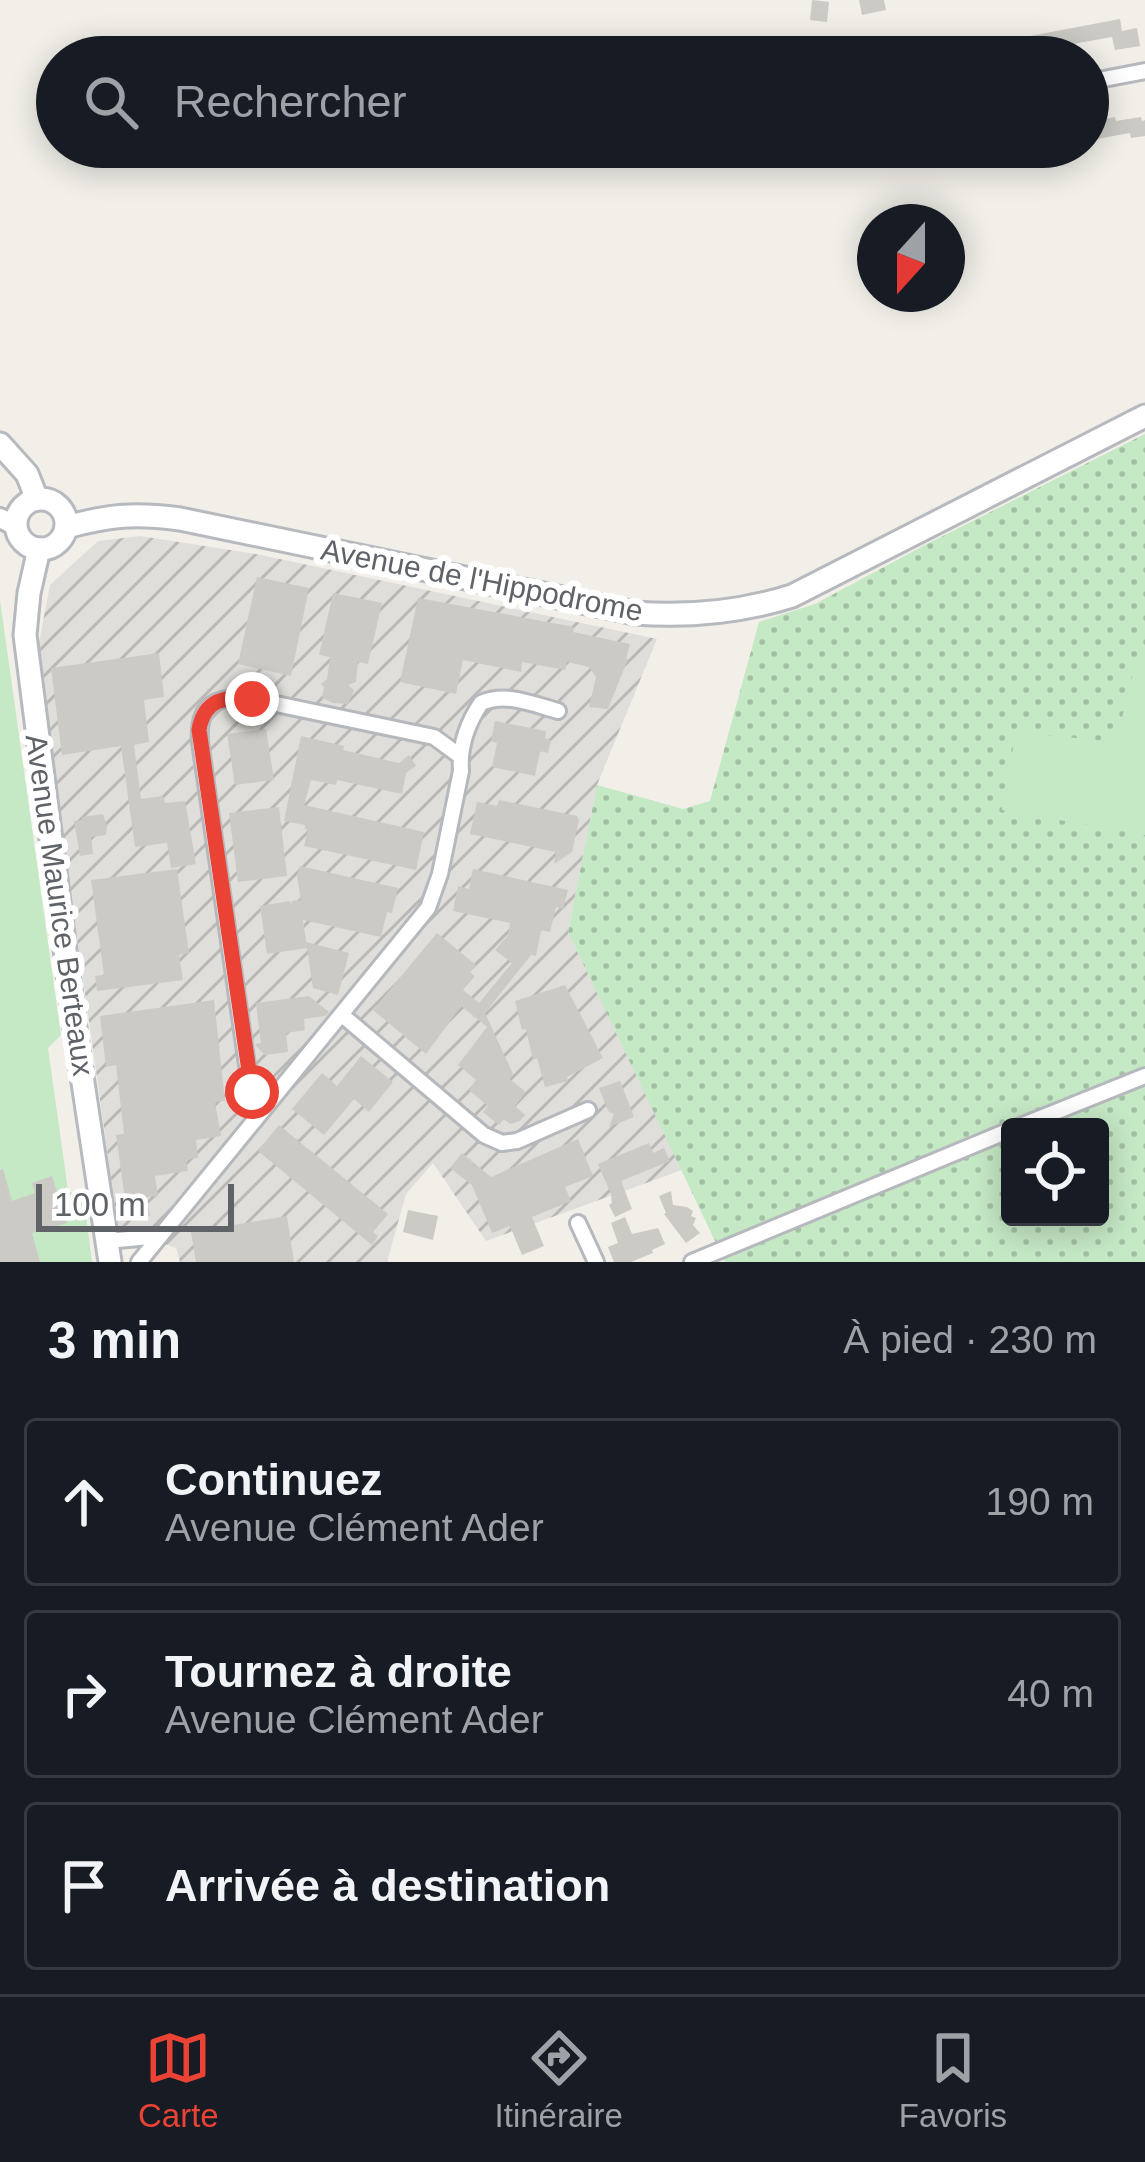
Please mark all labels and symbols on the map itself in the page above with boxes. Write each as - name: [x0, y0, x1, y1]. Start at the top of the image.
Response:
- north arrow: [857, 204, 965, 312]
- street label: Avenue de l'Hippodrome: [318, 533, 646, 627]
- route end: [225, 672, 279, 726]
- street label: Avenue Maurice Berteaux: [20, 732, 100, 1078]
- route start: [225, 1065, 279, 1119]
- scale bar: [36, 1178, 234, 1231]

